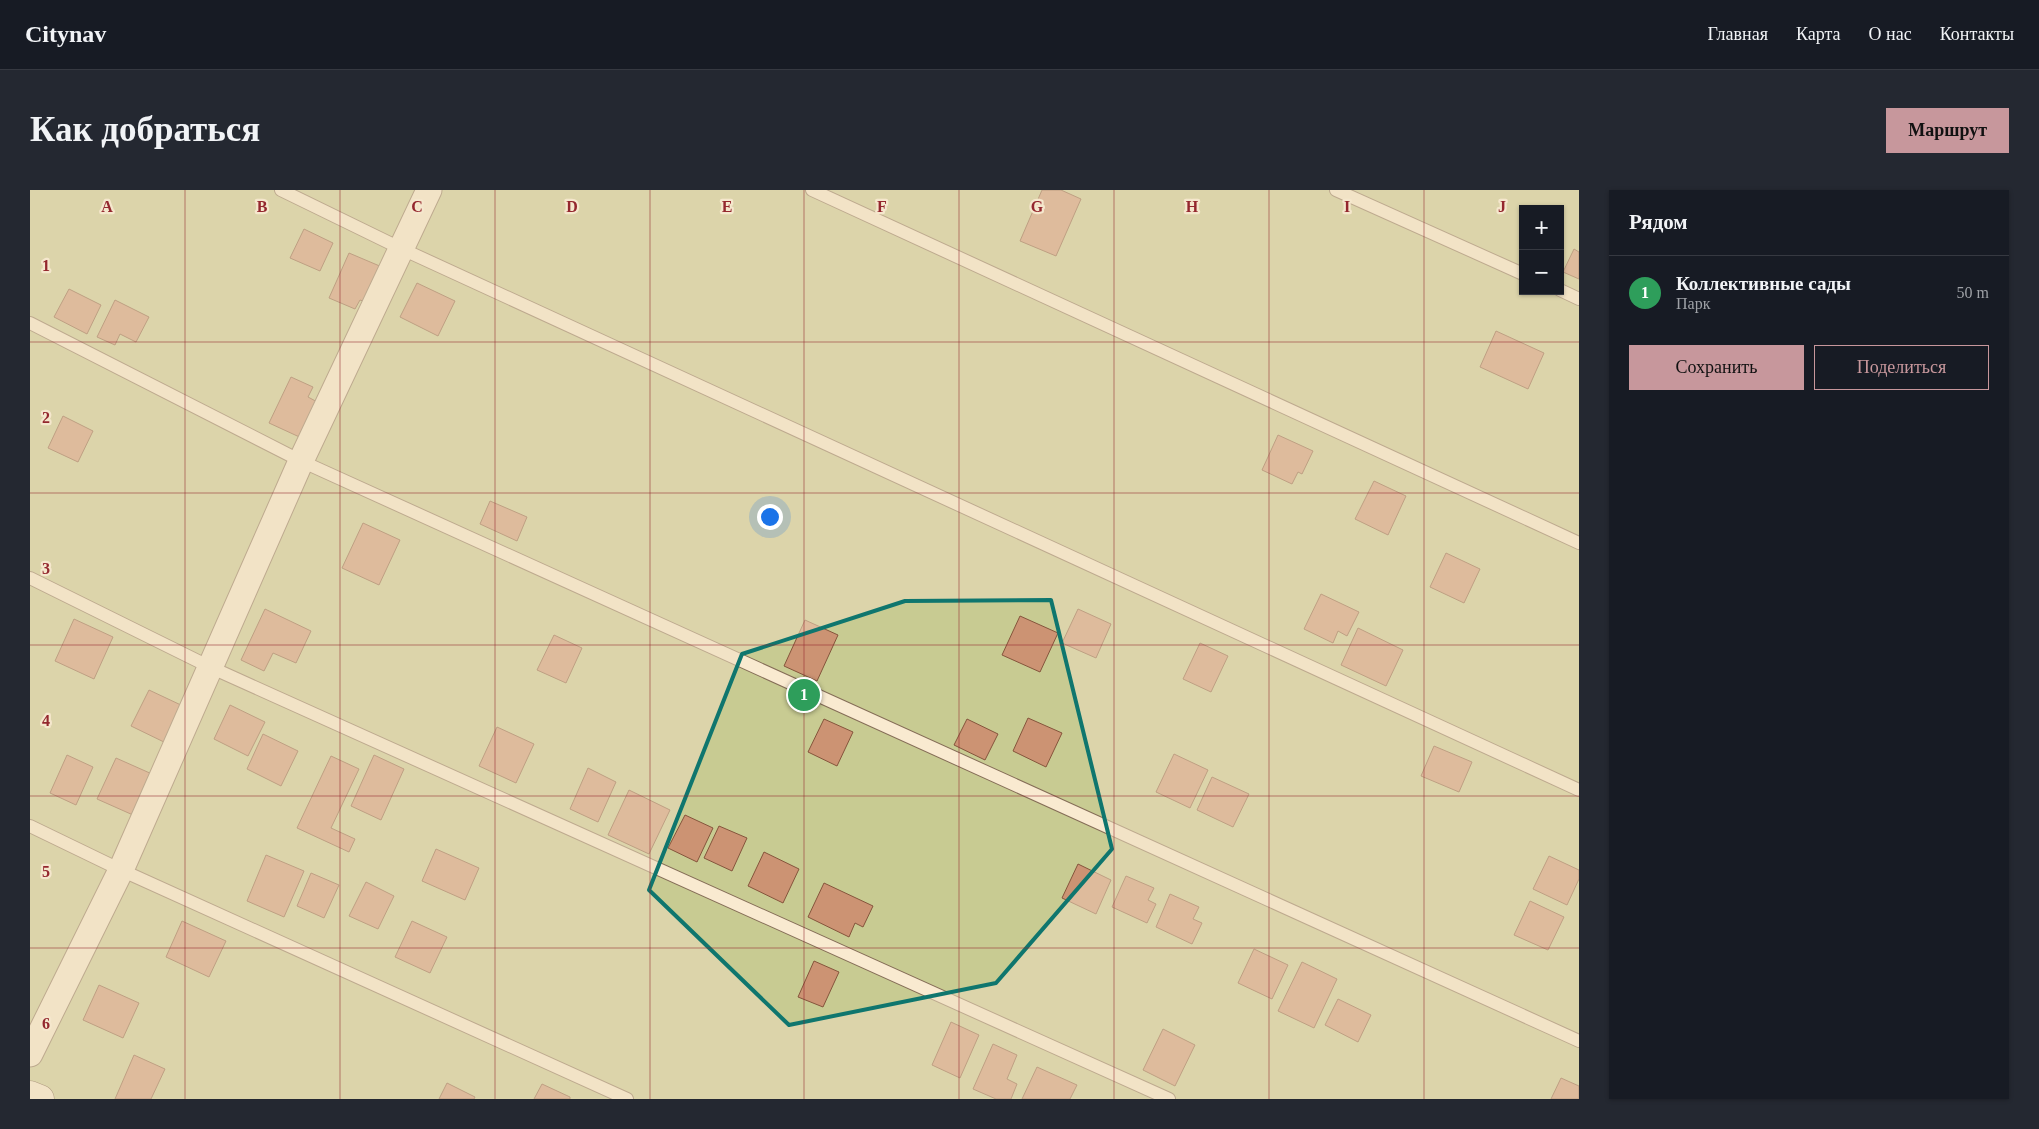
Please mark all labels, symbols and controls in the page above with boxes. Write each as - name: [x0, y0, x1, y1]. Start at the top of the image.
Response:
- text: Citynav: [25, 21, 106, 47]
- text: Главная: [1708, 24, 1768, 44]
- text: Карта: [1796, 24, 1841, 44]
- text: О нас: [1869, 24, 1912, 44]
- text: Контакты: [1940, 24, 2014, 44]
- button: Маршрут: [1886, 108, 2009, 153]
- text: Как добраться: [30, 110, 260, 149]
- text: A: [101, 198, 113, 215]
- text: B: [257, 198, 268, 215]
- text: C: [411, 198, 423, 215]
- text: D: [566, 198, 578, 215]
- text: E: [722, 198, 732, 215]
- text: F: [877, 198, 887, 215]
- text: G: [1031, 198, 1044, 215]
- text: H: [1186, 198, 1199, 215]
- text: I: [1344, 198, 1350, 215]
- text: J: [1498, 198, 1506, 215]
- map controls: [1519, 205, 1564, 295]
- button: +: [1519, 205, 1564, 250]
- text: Рядом: [1629, 210, 1688, 234]
- button: −: [1519, 250, 1564, 295]
- text: 1: [42, 257, 50, 274]
- text: Коллективные сады: [1676, 273, 1851, 294]
- text: 1: [1641, 284, 1649, 301]
- text: 50 m: [1957, 284, 1989, 301]
- text: Парк: [1676, 295, 1710, 312]
- button: Сохранить: [1629, 345, 1804, 390]
- button: Поделиться: [1814, 345, 1989, 390]
- text: 2: [42, 409, 50, 426]
- your location: [757, 504, 783, 530]
- text: 3: [42, 560, 50, 577]
- pin: 1: [788, 676, 820, 714]
- text: 4: [42, 712, 50, 729]
- text: 5: [42, 863, 50, 880]
- text: 6: [42, 1015, 50, 1032]

